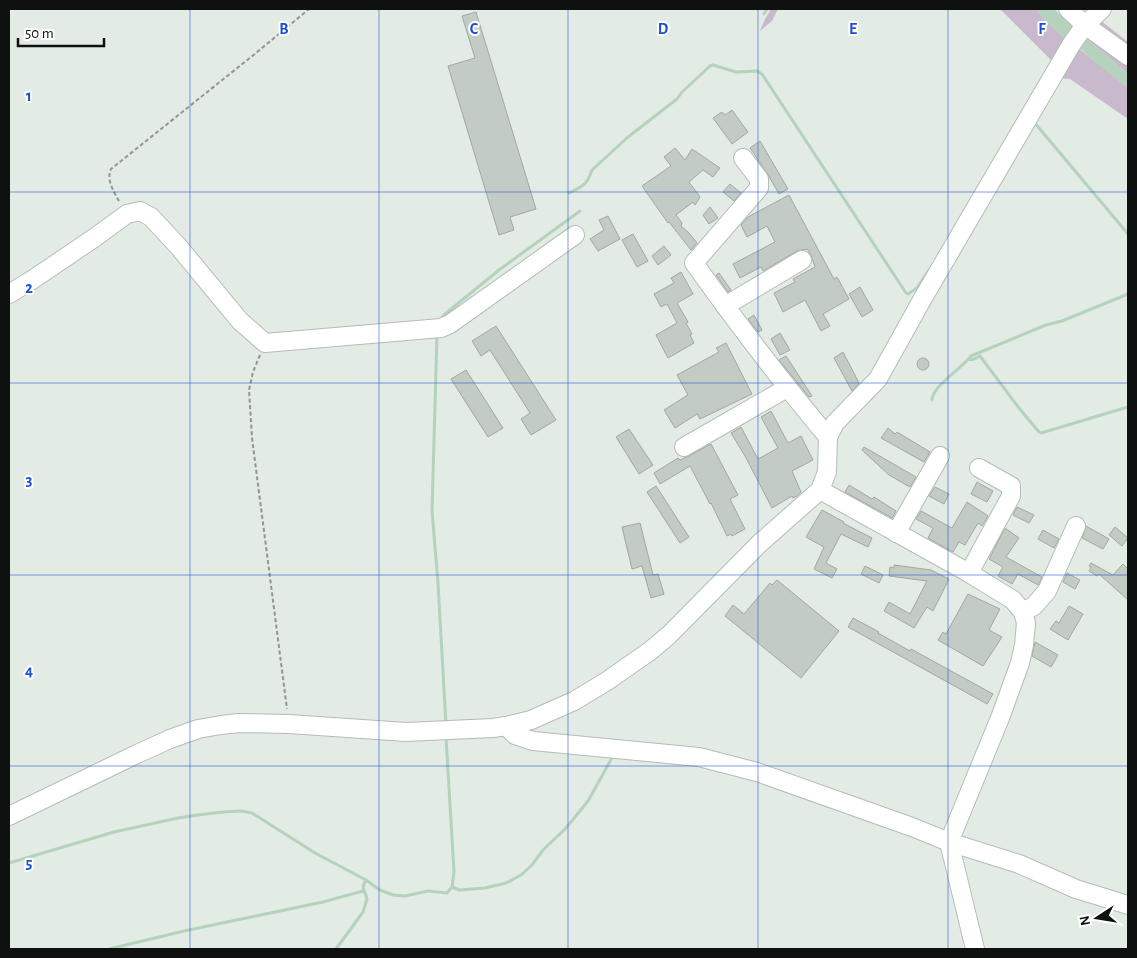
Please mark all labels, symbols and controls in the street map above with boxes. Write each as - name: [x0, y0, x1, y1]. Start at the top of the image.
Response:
- scale bar: [18, 15, 104, 47]
- text: B: [279, 21, 289, 37]
- text: C: [470, 21, 479, 37]
- text: D: [658, 21, 669, 37]
- text: E: [849, 21, 857, 37]
- text: F: [1038, 21, 1046, 37]
- text: 50 m: [25, 26, 54, 41]
- text: 1: [26, 88, 32, 104]
- text: 2: [25, 280, 33, 296]
- text: 3: [26, 472, 33, 488]
- text: 4: [25, 663, 33, 679]
- text: 5: [26, 855, 33, 871]
- north arrow: [1072, 893, 1122, 943]
- text: N: [1077, 914, 1093, 927]

